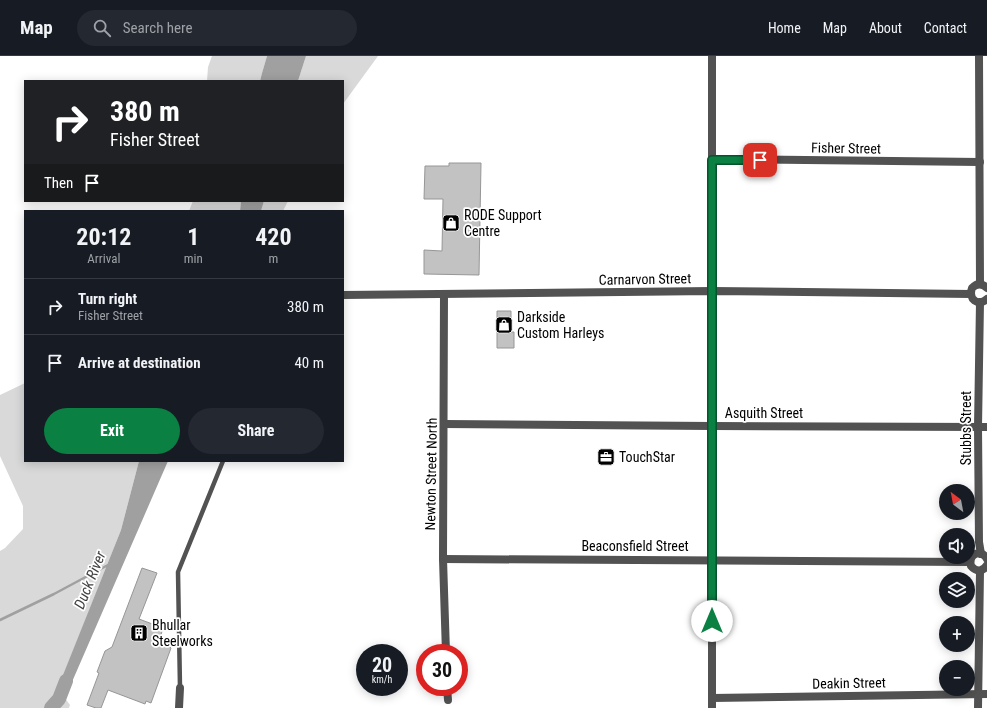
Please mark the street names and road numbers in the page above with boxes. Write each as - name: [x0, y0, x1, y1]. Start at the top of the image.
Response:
- street label: Fisher Street: [811, 139, 881, 157]
- street label: Carnarvon Street: [599, 270, 691, 288]
- street label: Stubbs Street: [958, 391, 974, 465]
- street label: Asquith Street: [725, 405, 803, 421]
- street label: Newton Street North: [422, 418, 440, 530]
- street label: Beaconsfield Street: [581, 538, 689, 554]
- street label: Deakin Street: [812, 674, 886, 692]

